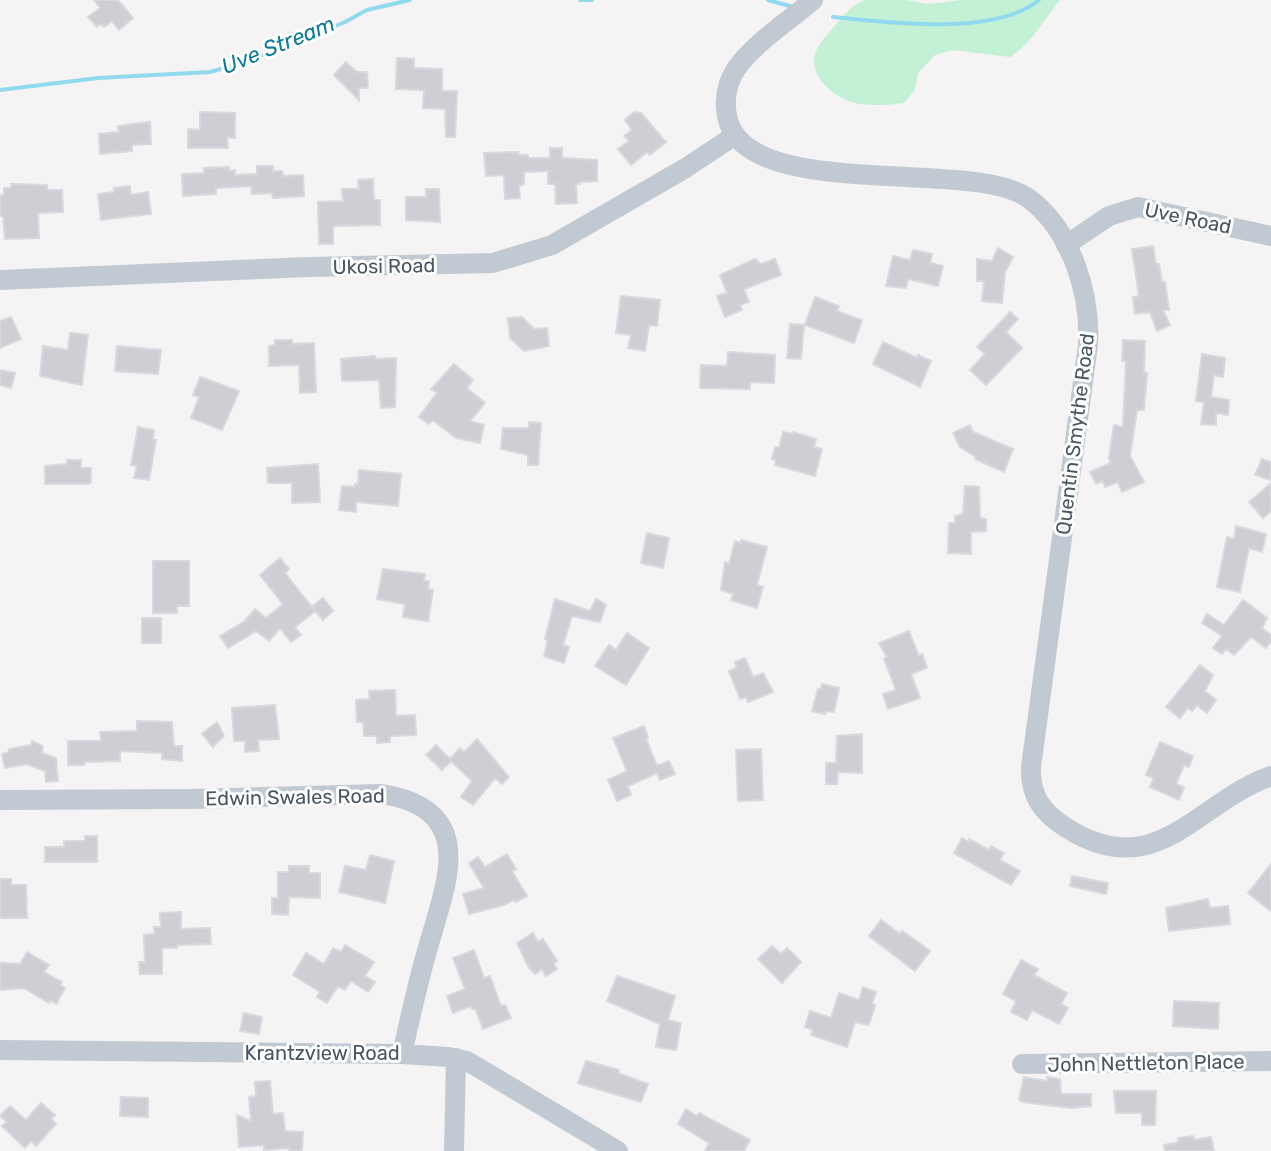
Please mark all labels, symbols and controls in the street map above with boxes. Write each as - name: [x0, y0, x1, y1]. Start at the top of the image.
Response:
- water label: Uve Stream: [217, 10, 339, 80]
- street label: Uve Road: [1142, 197, 1234, 239]
- street label: Ukosi Road: [332, 253, 436, 279]
- street label: Quentin Smythe Road: [1051, 332, 1099, 536]
- street label: Edwin Swales Road: [205, 783, 385, 811]
- street label: Krantzview Road: [244, 1041, 400, 1065]
- street label: John Nettleton Place: [1047, 1049, 1245, 1077]

